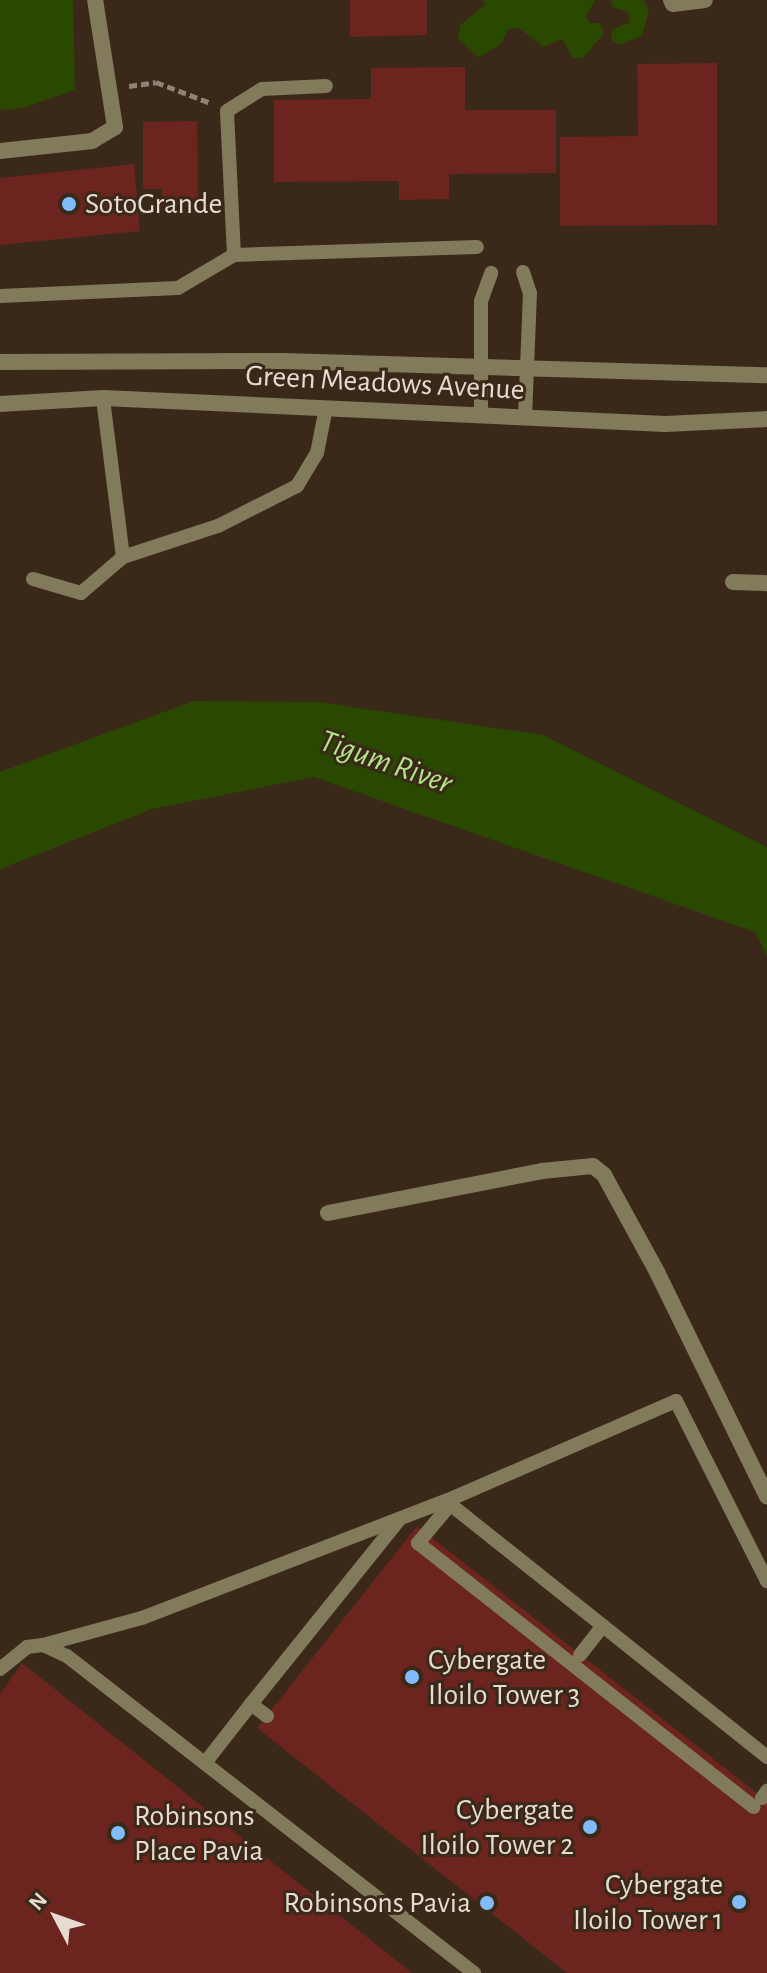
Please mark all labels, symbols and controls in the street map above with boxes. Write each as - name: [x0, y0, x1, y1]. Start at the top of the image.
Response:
- place label: SotoGrande: [85, 186, 222, 222]
- marker: SotoGrande: [60, 195, 78, 213]
- street label: Green Meadows Avenue: [245, 358, 525, 408]
- water label: Tigum River: [315, 721, 457, 803]
- place label: Cybergate Iloilo Tower 3: [428, 1642, 580, 1712]
- marker: Cybergate Iloilo Tower 3: [403, 1668, 421, 1686]
- place label: Cybergate Iloilo Tower 2: [421, 1792, 574, 1862]
- place label: Robinsons Place Pavia: [134, 1798, 263, 1868]
- marker: Cybergate Iloilo Tower 2: [581, 1818, 599, 1836]
- marker: Robinsons Place Pavia: [109, 1824, 127, 1842]
- place label: Cybergate Iloilo Tower 1: [573, 1867, 723, 1938]
- north arrow: [16, 1877, 96, 1957]
- place label: Robinsons Pavia: [283, 1885, 471, 1921]
- text: N: [25, 1888, 51, 1914]
- marker: Cybergate Iloilo Tower 1: [730, 1893, 748, 1911]
- marker: Robinsons Pavia: [478, 1894, 496, 1912]

